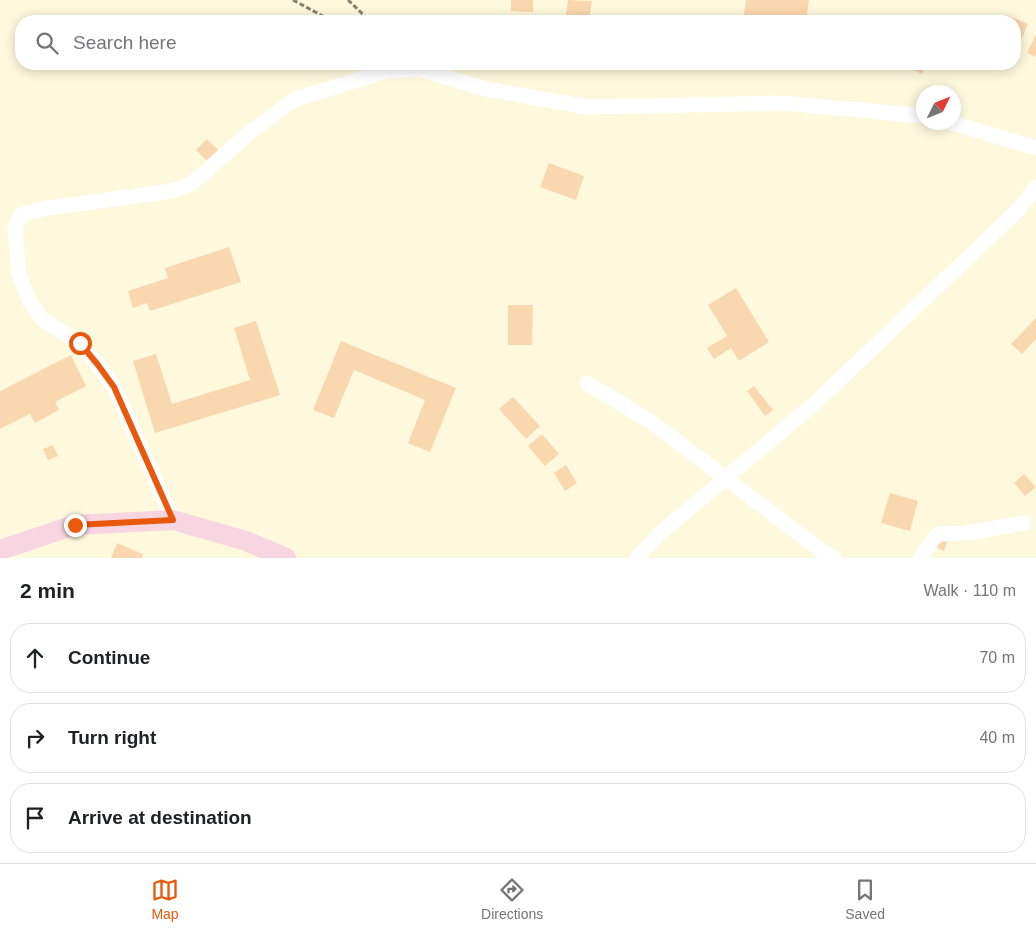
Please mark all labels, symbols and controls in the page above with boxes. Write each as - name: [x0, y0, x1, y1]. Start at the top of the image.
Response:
- search box: [15, 15, 1021, 70]
- icon: search: [33, 29, 61, 57]
- text: Search here: [73, 32, 177, 53]
- north arrow: [916, 85, 961, 130]
- route start: [69, 332, 92, 355]
- route end: [64, 514, 87, 537]
- text: 2 min: [20, 579, 75, 602]
- text: Walk · 110 m: [924, 582, 1016, 599]
- icon: ahead: [21, 644, 49, 672]
- text: Continue: [68, 647, 150, 668]
- text: 70 m: [979, 649, 1015, 666]
- icon: right: [21, 724, 49, 752]
- text: Turn right: [68, 727, 156, 748]
- text: 40 m: [979, 729, 1015, 746]
- icon: arrive: [21, 804, 49, 832]
- text: Arrive at destination: [68, 807, 252, 828]
- tab: Map: [151, 876, 179, 922]
- tab: Directions: [481, 876, 543, 922]
- tab: Saved: [845, 876, 885, 922]

